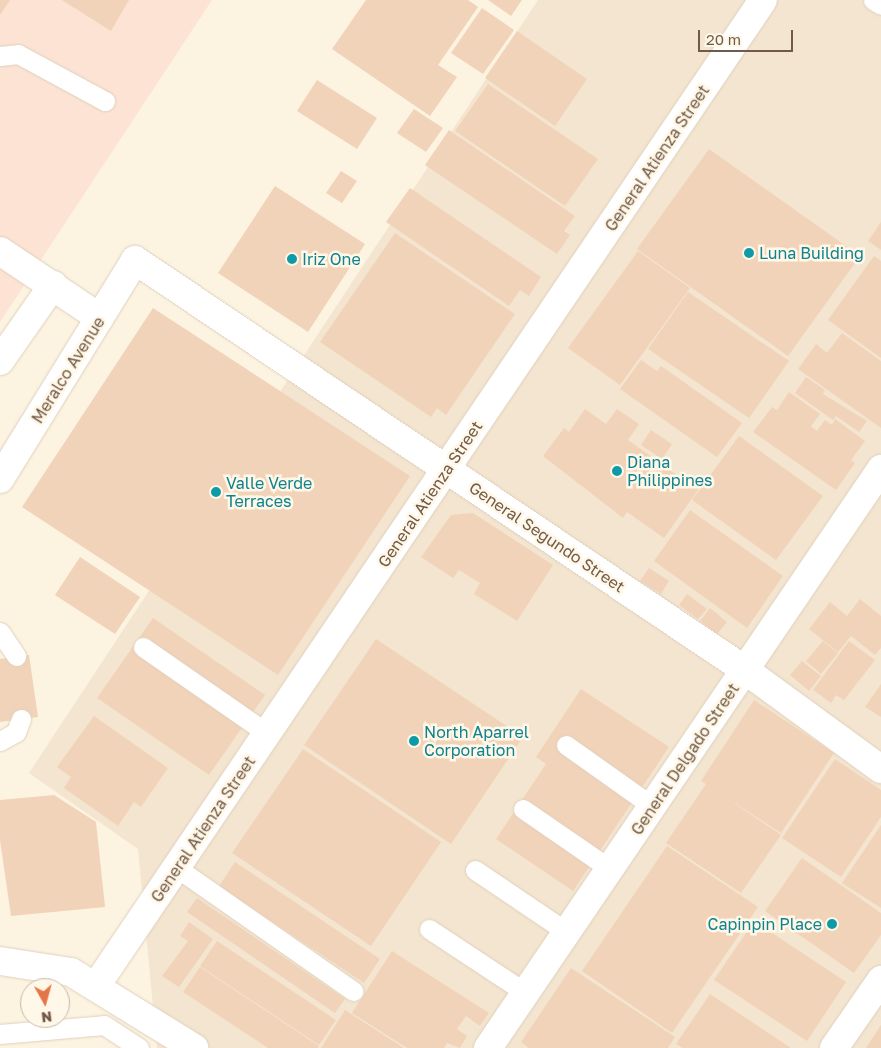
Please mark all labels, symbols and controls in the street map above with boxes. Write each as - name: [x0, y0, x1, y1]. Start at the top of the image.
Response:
- scale bar: [701, 20, 796, 52]
- text: 20 m: [706, 30, 741, 48]
- street label: General Atienza Street: [601, 81, 713, 235]
- place label: Luna Building: [759, 243, 864, 263]
- marker: Luna Building: [743, 247, 755, 259]
- place label: Iriz One: [302, 249, 361, 269]
- marker: Iriz One: [286, 253, 298, 265]
- street label: Meralco Avenue: [28, 313, 108, 427]
- street label: General Atienza Street: [374, 417, 486, 571]
- place label: Diana Philippines: [627, 452, 713, 490]
- marker: Diana Philippines: [611, 465, 623, 477]
- place label: Valle Verde Terraces: [226, 473, 312, 511]
- street label: General Segundo Street: [466, 478, 628, 596]
- marker: Valle Verde Terraces: [210, 486, 222, 498]
- street label: General Delgado Street: [627, 679, 743, 839]
- place label: North Aparrel Corporation: [424, 722, 529, 760]
- marker: North Aparrel Corporation: [408, 735, 420, 747]
- street label: General Atienza Street: [147, 752, 259, 906]
- place label: Capinpin Place: [708, 914, 822, 934]
- marker: Capinpin Place: [826, 918, 838, 930]
- north arrow: [20, 978, 70, 1028]
- text: N: [40, 1008, 53, 1026]

